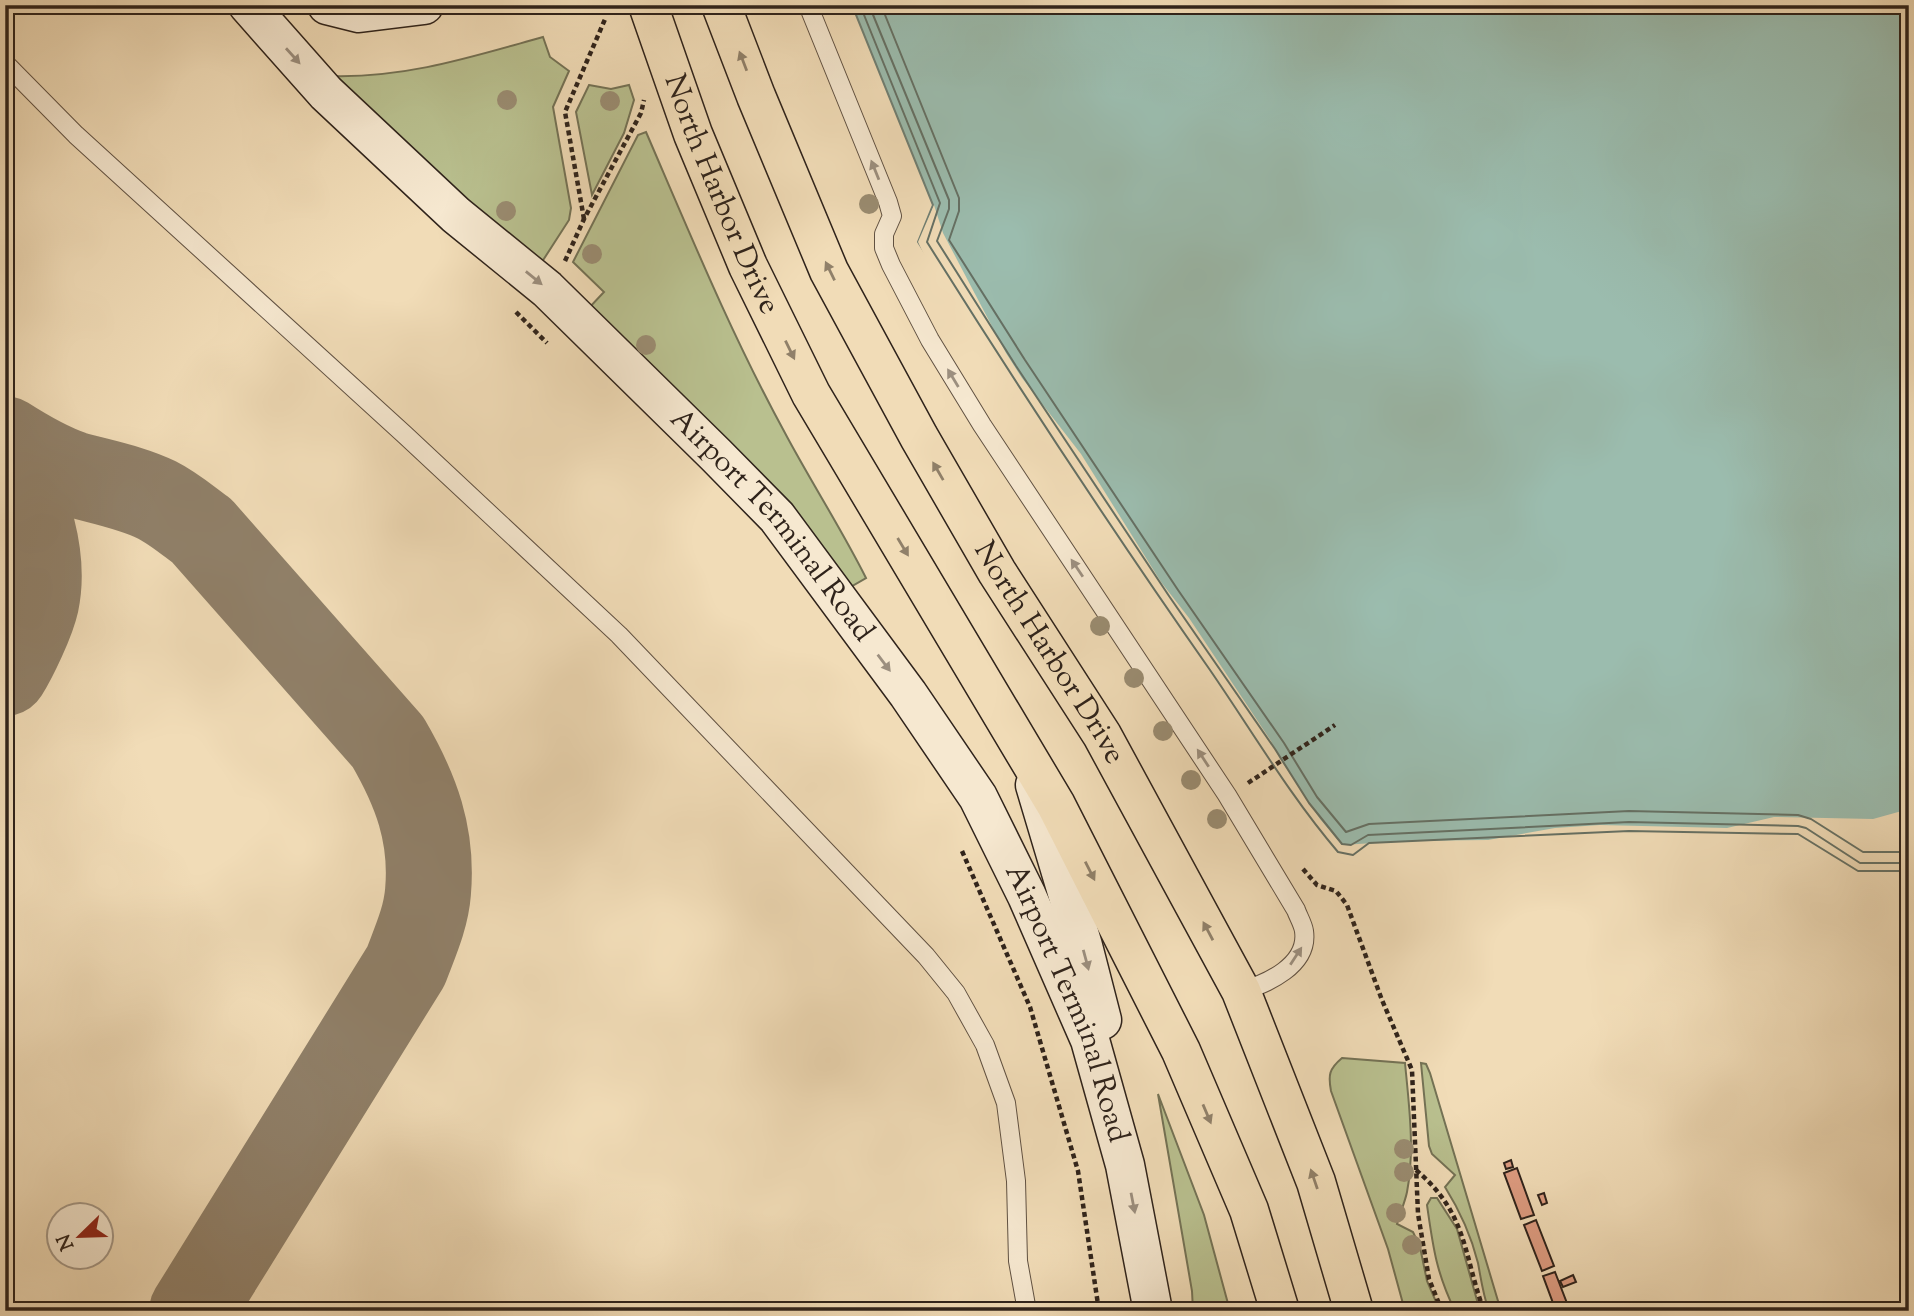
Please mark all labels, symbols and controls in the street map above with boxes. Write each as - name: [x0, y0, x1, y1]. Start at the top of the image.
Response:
- one-way arrow: [285, 48, 300, 65]
- one-way arrow: [737, 50, 748, 71]
- street label: North Harbor Drive: [652, 69, 790, 322]
- one-way arrow: [870, 159, 881, 180]
- one-way arrow: [824, 261, 836, 281]
- one-way arrow: [524, 271, 542, 286]
- one-way arrow: [784, 340, 795, 360]
- one-way arrow: [947, 368, 959, 387]
- street label: Airport Terminal Road: [660, 399, 884, 651]
- one-way arrow: [932, 461, 944, 480]
- street label: North Harbor Drive: [962, 534, 1135, 772]
- one-way arrow: [896, 538, 909, 557]
- one-way arrow: [1071, 559, 1084, 578]
- one-way arrow: [877, 653, 892, 671]
- one-way arrow: [1196, 749, 1210, 767]
- street label: Airport Terminal Road: [993, 857, 1139, 1147]
- one-way arrow: [1083, 862, 1095, 882]
- one-way arrow: [1203, 921, 1214, 941]
- one-way arrow: [1289, 946, 1303, 965]
- one-way arrow: [1081, 949, 1092, 971]
- one-way arrow: [1202, 1103, 1213, 1124]
- one-way arrow: [1308, 1168, 1319, 1189]
- one-way arrow: [1127, 1192, 1138, 1214]
- north arrow: [46, 1200, 116, 1270]
- text: N: [51, 1229, 82, 1254]

